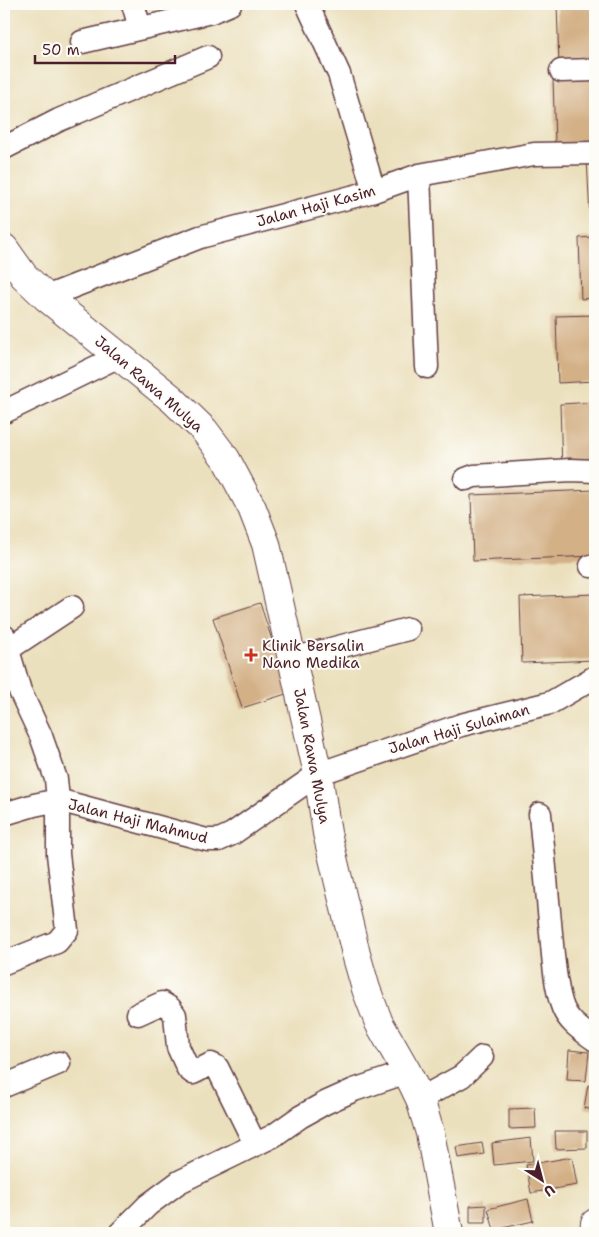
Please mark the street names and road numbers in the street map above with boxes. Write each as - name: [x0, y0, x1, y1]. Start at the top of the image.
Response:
- street label: Jalan Haji Kasim: [254, 181, 378, 231]
- street label: Jalan Rawa Mulya: [91, 331, 208, 437]
- street label: Jalan Rawa Mulya: [289, 687, 335, 826]
- street label: Jalan Haji Sulaiman: [386, 699, 532, 759]
- street label: Jalan Haji Mahmud: [66, 794, 210, 848]

